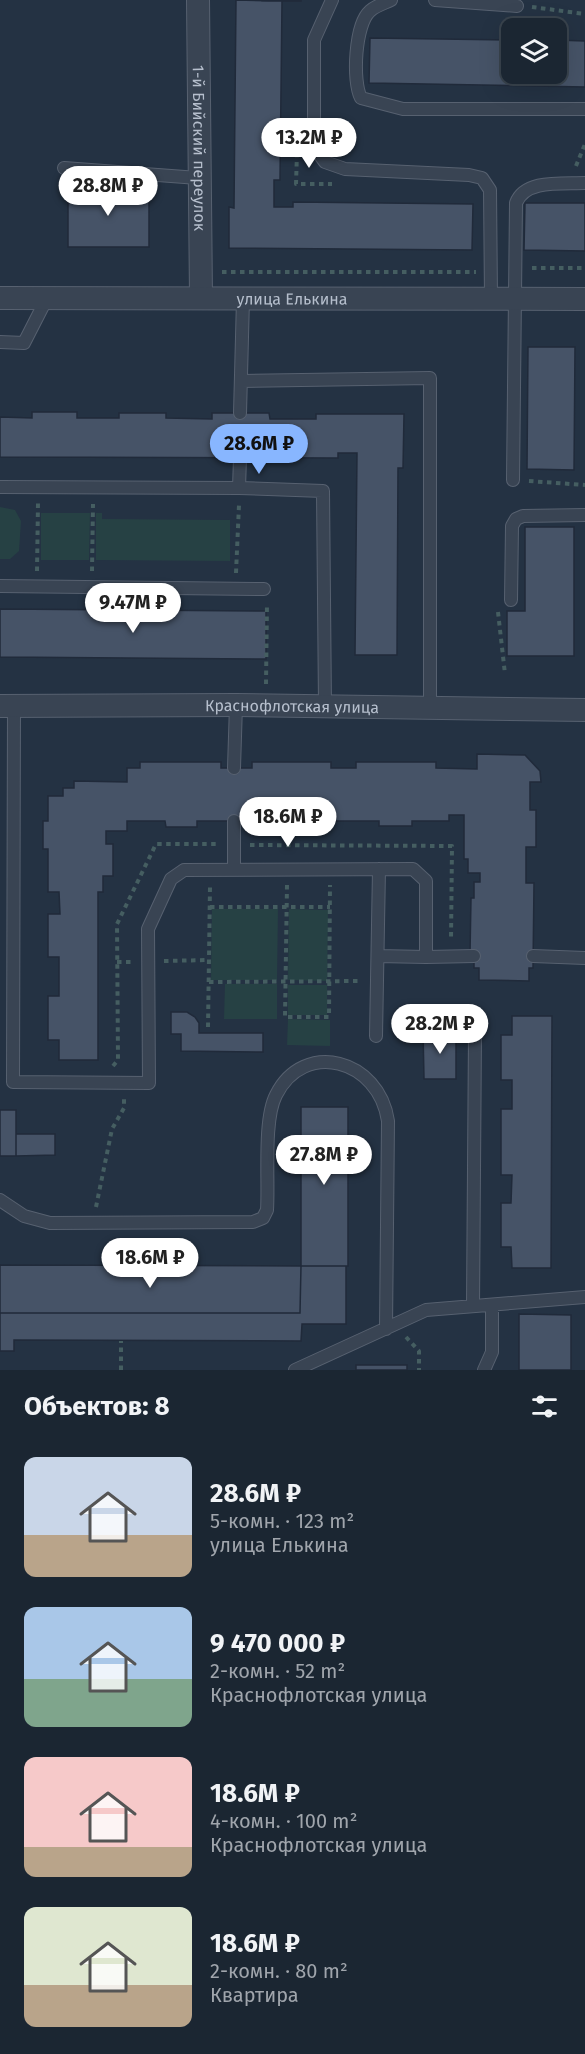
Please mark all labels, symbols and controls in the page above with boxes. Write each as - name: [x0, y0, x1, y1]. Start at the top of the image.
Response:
- map controls: [501, 18, 567, 84]
- button: layers: [501, 18, 567, 84]
- street label: 1-й Бийский переулок: [189, 65, 210, 232]
- pin: 13.2M ₽: [254, 118, 364, 169]
- text: 13.2M ₽: [275, 125, 343, 149]
- pin: 28.8M ₽: [53, 166, 163, 217]
- text: 28.8M ₽: [73, 173, 143, 197]
- street label: улица Елькина: [236, 289, 348, 308]
- pin: 28.6M ₽: [204, 424, 314, 475]
- text: 28.6M ₽: [224, 431, 294, 455]
- pin: 9.47M ₽: [78, 583, 188, 634]
- text: 9.47M ₽: [99, 590, 167, 614]
- street label: Краснофлотская улица: [205, 695, 379, 717]
- pin: 18.6M ₽: [233, 797, 343, 848]
- text: 18.6M ₽: [253, 804, 323, 828]
- pin: 28.2M ₽: [385, 1004, 495, 1055]
- text: 28.2M ₽: [405, 1011, 475, 1035]
- pin: 27.8M ₽: [269, 1135, 379, 1186]
- text: 27.8M ₽: [290, 1142, 358, 1166]
- pin: 18.6M ₽: [95, 1238, 205, 1289]
- text: 18.6M ₽: [115, 1245, 185, 1269]
- icon: filters: [528, 1390, 561, 1423]
- text: Объектов: 8: [24, 1391, 170, 1422]
- text: 28.6M ₽: [210, 1478, 301, 1509]
- icon: home: [72, 1481, 144, 1553]
- text: 5-комн. · 123 m²: [210, 1509, 354, 1533]
- text: улица Елькина: [210, 1533, 349, 1557]
- text: 9 470 000 ₽: [210, 1628, 345, 1659]
- icon: home: [72, 1631, 144, 1703]
- text: 2-комн. · 52 m²: [210, 1659, 345, 1683]
- text: Краснофлотская улица: [210, 1683, 427, 1707]
- text: 18.6M ₽: [210, 1778, 300, 1809]
- icon: home: [72, 1781, 144, 1853]
- text: 4-комн. · 100 m²: [210, 1809, 357, 1833]
- text: Краснофлотская улица: [210, 1833, 427, 1857]
- text: 18.6M ₽: [210, 1928, 300, 1959]
- icon: home: [72, 1931, 144, 2003]
- text: 2-комн. · 80 m²: [210, 1959, 348, 1983]
- text: Квартира: [210, 1983, 299, 2007]

